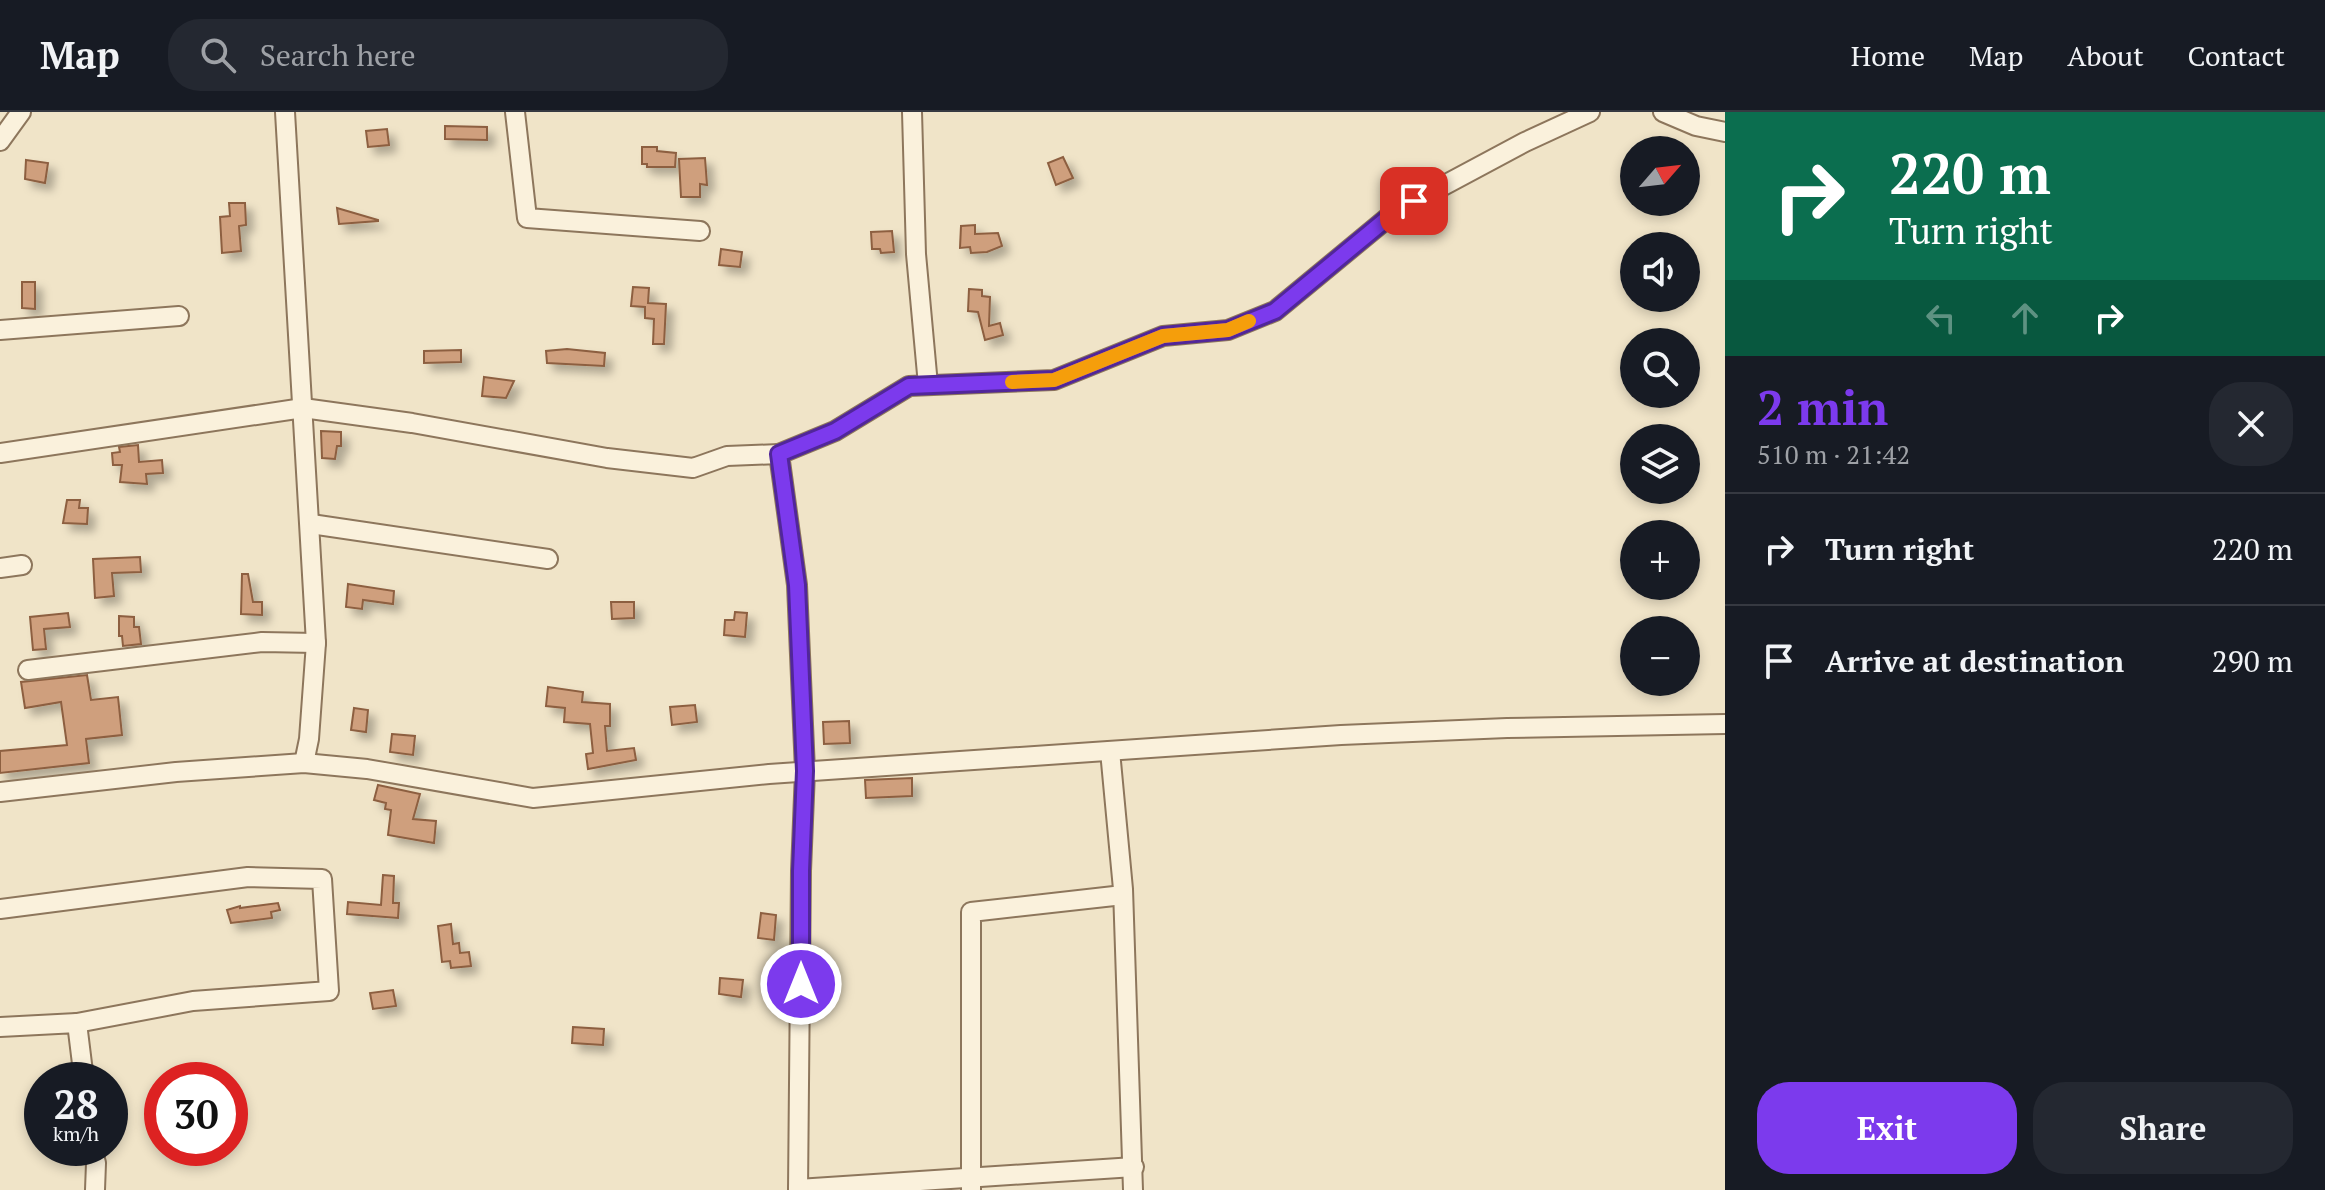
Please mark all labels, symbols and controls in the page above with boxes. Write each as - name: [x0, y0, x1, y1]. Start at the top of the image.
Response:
- search box: [168, 19, 728, 91]
- text: Map: [40, 30, 120, 80]
- icon: search: [196, 33, 240, 77]
- text: Search here: [260, 35, 416, 75]
- text: Home: [1851, 37, 1925, 74]
- text: Map: [1969, 37, 2023, 74]
- text: About: [2067, 37, 2144, 74]
- text: Contact: [2188, 37, 2285, 74]
- north arrow: [1620, 136, 1700, 216]
- map controls: [1620, 136, 1700, 696]
- text: 220 m: [1889, 136, 2051, 210]
- icon: right: [1757, 144, 1861, 248]
- pin: [1380, 167, 1448, 235]
- icon: arrive: [1392, 179, 1436, 223]
- text: Turn right: [1889, 207, 2053, 254]
- button: sound: [1620, 232, 1700, 312]
- icon: left: [1919, 296, 1963, 340]
- icon: ahead: [2003, 296, 2047, 340]
- icon: right: [2087, 296, 2131, 340]
- button: search: [1620, 328, 1700, 408]
- text: 2 min: [1757, 375, 1888, 439]
- button: close: [2209, 382, 2293, 466]
- button: layers: [1620, 424, 1700, 504]
- text: 510 m · 21:42: [1757, 437, 1910, 471]
- button: +: [1620, 520, 1700, 600]
- icon: right: [1757, 527, 1801, 571]
- text: Turn right: [1825, 529, 1974, 569]
- text: 220 m: [2212, 529, 2293, 569]
- button: −: [1620, 616, 1700, 696]
- icon: arrive: [1757, 639, 1801, 683]
- text: Arrive at destination: [1825, 641, 2124, 681]
- text: 290 m: [2212, 641, 2293, 681]
- position arrow: [759, 942, 843, 1026]
- speed limit sign: 30: [144, 1062, 248, 1166]
- text: 28: [53, 1077, 99, 1130]
- button: Exit: [1757, 1082, 2017, 1174]
- button: Share: [2033, 1082, 2293, 1174]
- text: km/h: [53, 1120, 99, 1147]

